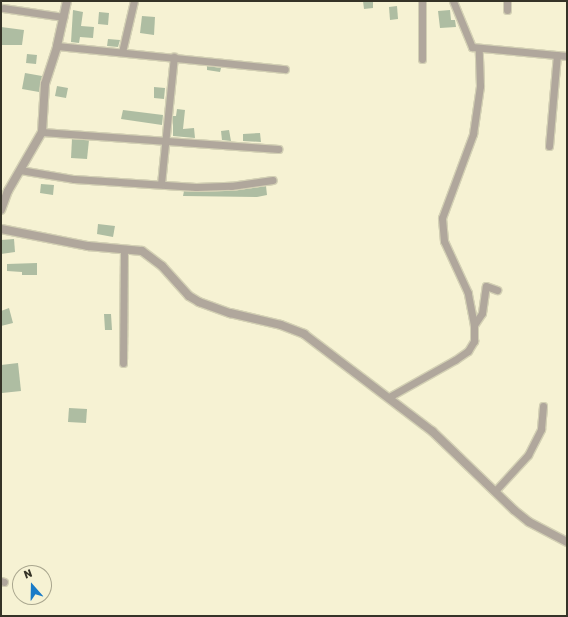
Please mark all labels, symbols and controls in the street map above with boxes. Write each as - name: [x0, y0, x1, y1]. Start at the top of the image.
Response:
- north arrow: [12, 565, 52, 605]
- text: N: [22, 567, 34, 582]

